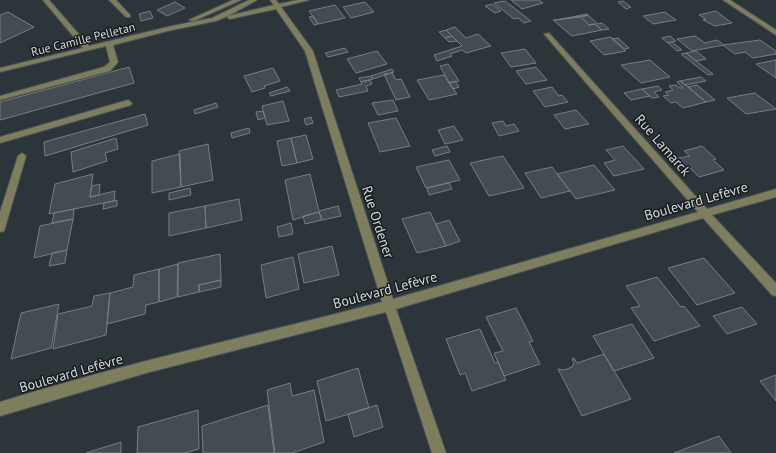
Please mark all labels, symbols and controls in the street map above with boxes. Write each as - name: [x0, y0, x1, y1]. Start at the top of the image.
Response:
- street label: Rue Camille Pelletan: [29, 19, 137, 59]
- street label: Rue Lamarck: [631, 110, 695, 180]
- street label: Boulevard Lefèvre: [642, 178, 750, 224]
- street label: Rue Ordener: [358, 184, 398, 261]
- street label: Boulevard Lefèvre: [331, 267, 439, 313]
- street label: Boulevard Lefèvre: [17, 350, 125, 396]

